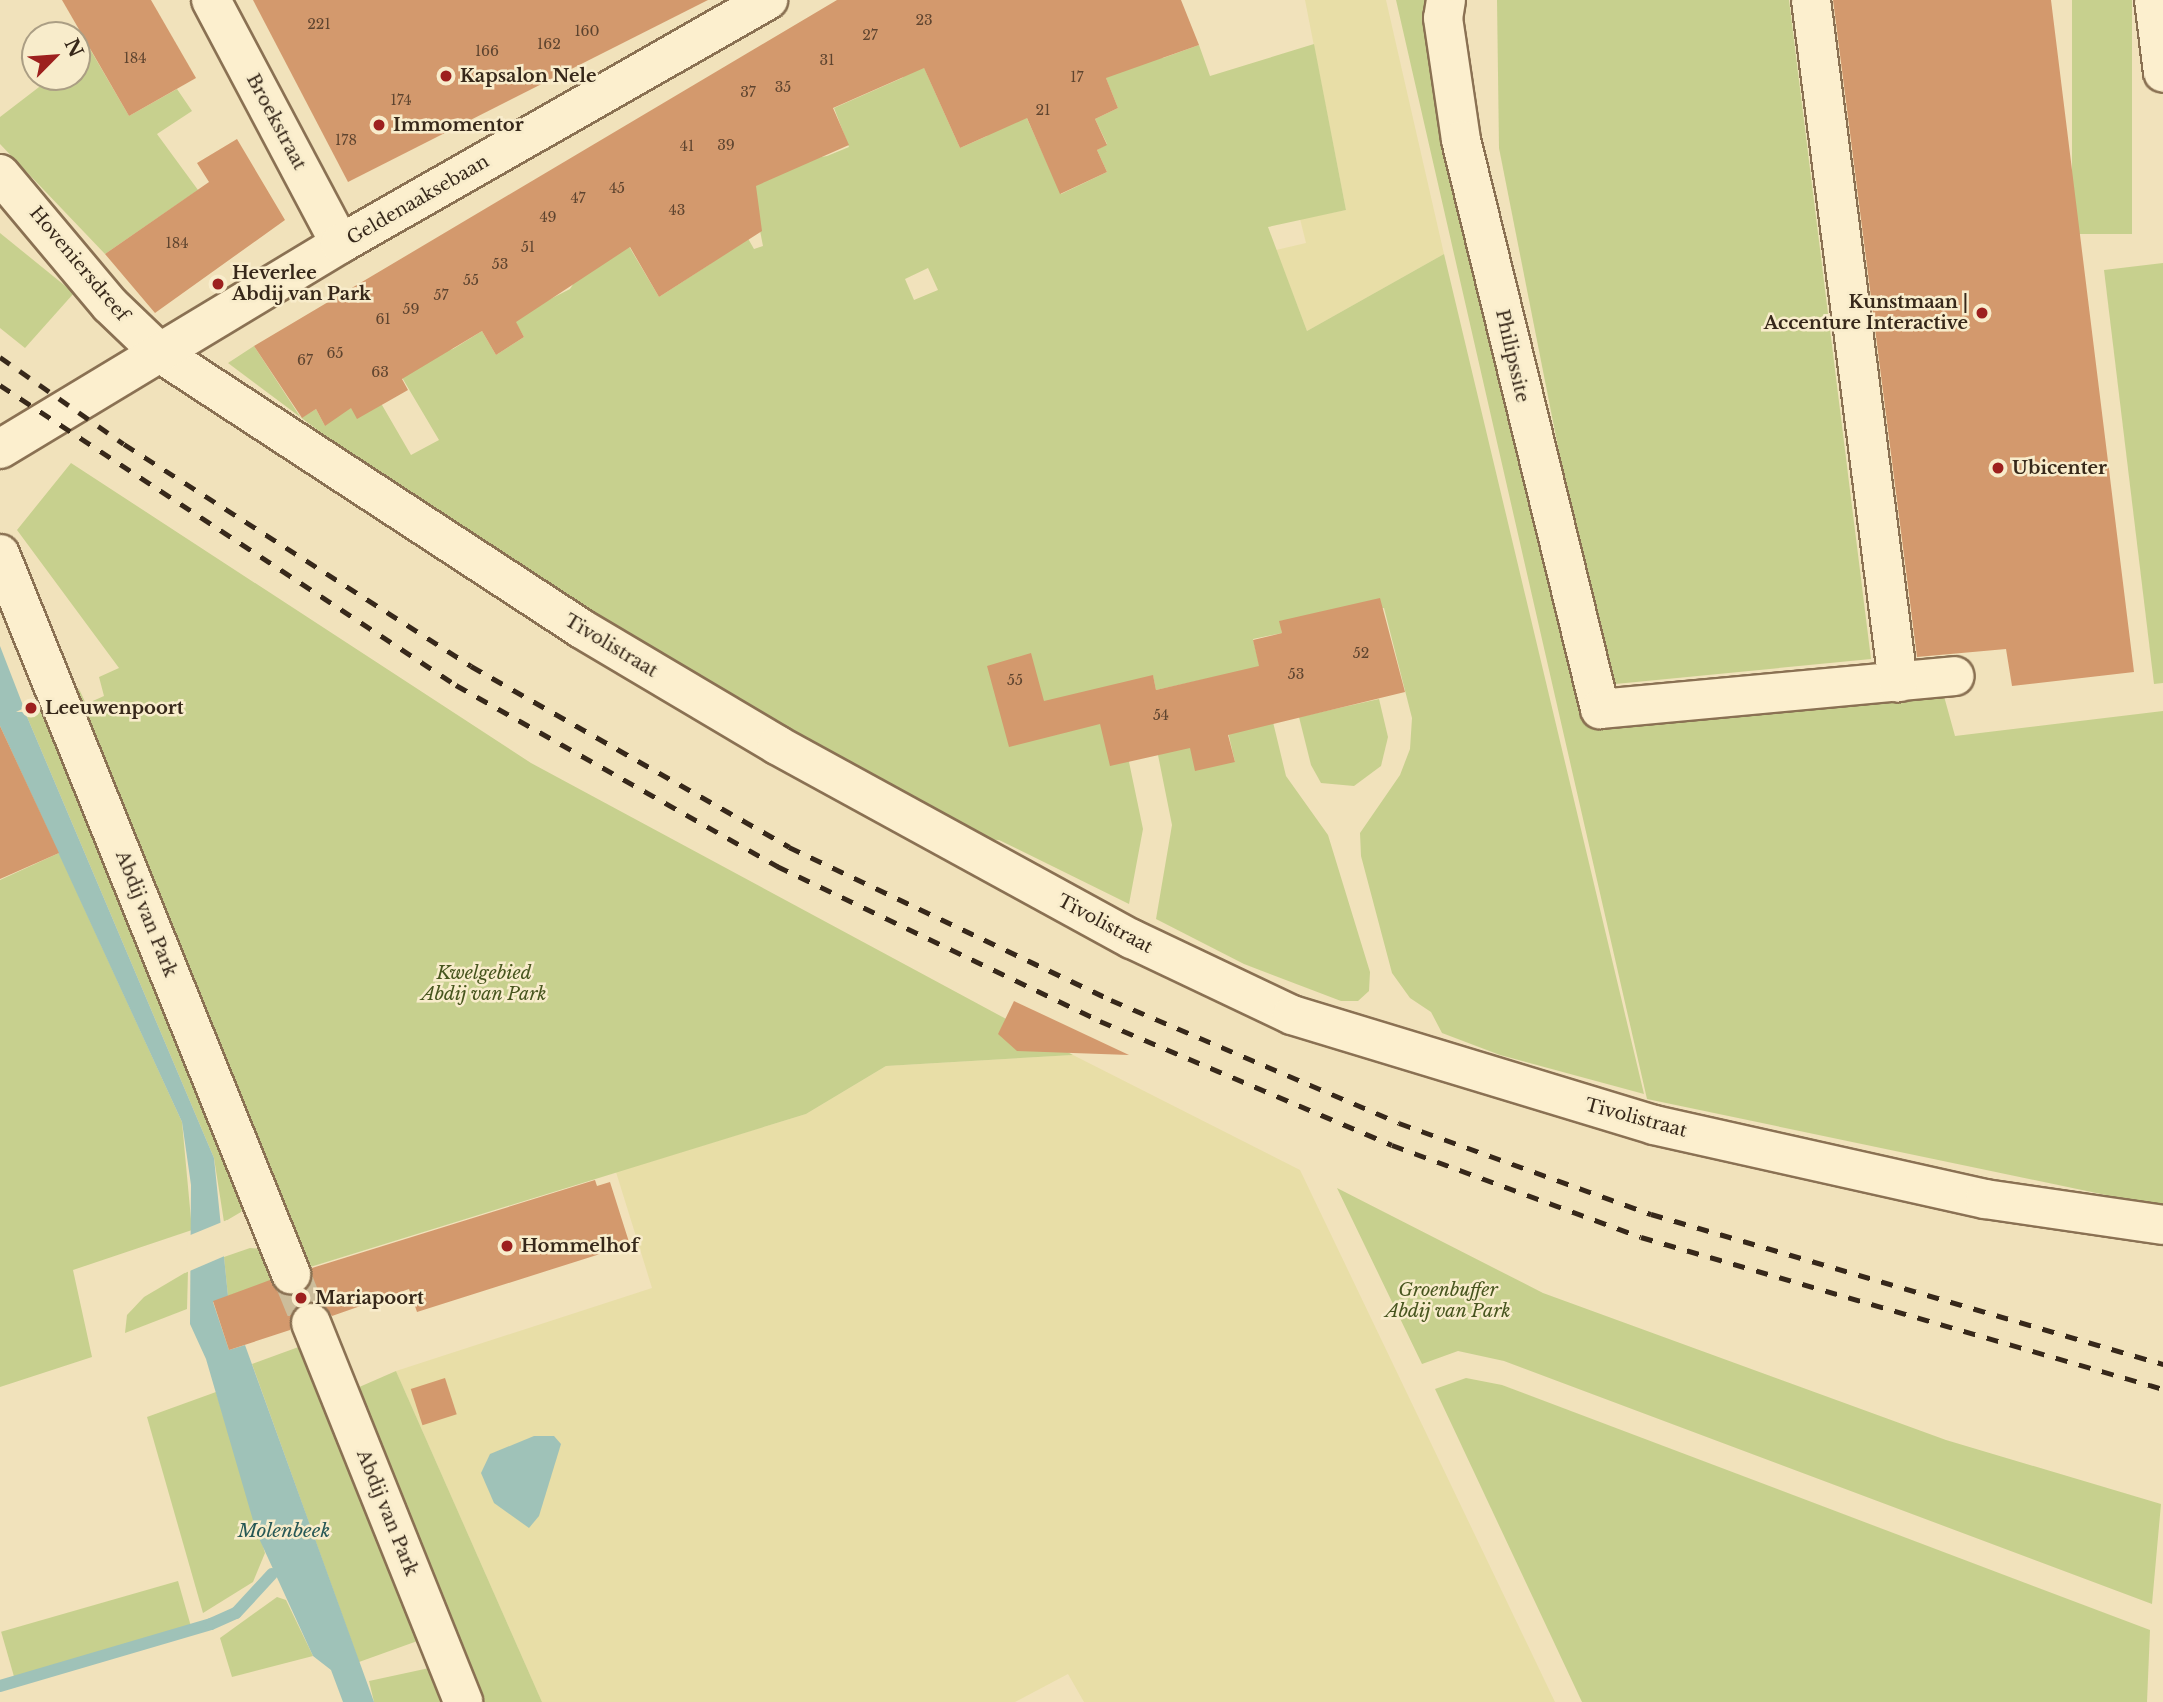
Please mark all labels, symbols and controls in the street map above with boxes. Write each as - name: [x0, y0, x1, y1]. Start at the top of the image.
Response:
- house number: 23: [915, 12, 933, 28]
- house number: 221: [307, 16, 331, 32]
- north arrow: [21, 21, 91, 91]
- house number: 160: [574, 23, 600, 39]
- house number: 27: [862, 27, 878, 43]
- text: N: [59, 35, 88, 61]
- house number: 162: [537, 36, 561, 52]
- house number: 166: [475, 43, 499, 59]
- house number: 184: [124, 50, 146, 66]
- house number: 31: [820, 52, 834, 68]
- place label: Kapsalon Nele: [460, 65, 596, 87]
- marker: Kapsalon Nele: [438, 68, 454, 84]
- house number: 17: [1070, 69, 1084, 85]
- street label: Broekstraat: [242, 70, 310, 174]
- house number: 35: [775, 79, 791, 95]
- house number: 37: [740, 84, 756, 100]
- house number: 174: [390, 92, 412, 108]
- house number: 21: [1036, 102, 1050, 118]
- place label: Immomentor: [393, 114, 524, 136]
- marker: Immomentor: [371, 117, 387, 133]
- house number: 178: [335, 132, 357, 148]
- house number: 39: [717, 137, 735, 153]
- house number: 41: [680, 138, 694, 154]
- street label: Geldenaaksebaan: [343, 151, 493, 249]
- house number: 45: [609, 180, 625, 196]
- house number: 47: [570, 190, 586, 206]
- street label: Hoveniersdreef: [25, 202, 133, 326]
- house number: 43: [669, 202, 685, 218]
- house number: 49: [539, 209, 557, 225]
- house number: 184: [166, 235, 188, 251]
- house number: 51: [521, 239, 535, 255]
- house number: 53: [492, 256, 508, 272]
- place label: Heverlee Abdij van Park: [232, 263, 372, 306]
- house number: 55: [463, 272, 479, 288]
- marker: Heverlee Abdij van Park: [210, 276, 226, 292]
- house number: 57: [434, 287, 448, 303]
- place label: Kunstmaan | Accenture Interactive: [1764, 292, 1968, 334]
- house number: 59: [403, 301, 419, 317]
- marker: Kunstmaan | Accenture Interactive: [1974, 305, 1990, 321]
- street label: Philipssite: [1491, 307, 1533, 405]
- house number: 61: [375, 311, 391, 327]
- house number: 65: [327, 345, 343, 361]
- house number: 67: [297, 352, 313, 368]
- house number: 63: [371, 364, 389, 380]
- place label: Ubicenter: [2012, 457, 2107, 479]
- marker: Ubicenter: [1990, 460, 2006, 476]
- street label: Tivolistraat: [561, 610, 661, 682]
- house number: 52: [1353, 645, 1369, 661]
- house number: 53: [1288, 666, 1304, 682]
- house number: 55: [1007, 672, 1023, 688]
- place label: Leeuwenpoort: [45, 697, 184, 719]
- marker: Leeuwenpoort: [23, 700, 39, 716]
- house number: 54: [1153, 707, 1169, 723]
- street label: Abdij van Park: [111, 847, 181, 981]
- street label: Tivolistraat: [1054, 890, 1156, 958]
- park label: Kwelgebied Abdij van Park: [421, 963, 547, 1006]
- street label: Tivolistraat: [1583, 1094, 1689, 1142]
- place label: Hommelhof: [521, 1235, 639, 1257]
- marker: Hommelhof: [499, 1238, 515, 1254]
- park label: Groenbuffer Abdij van Park: [1385, 1280, 1511, 1322]
- place label: Mariapoort: [315, 1287, 424, 1309]
- marker: Mariapoort: [293, 1290, 309, 1306]
- street label: Abdij van Park: [352, 1446, 422, 1580]
- water label: Molenbeek: [238, 1520, 330, 1542]

